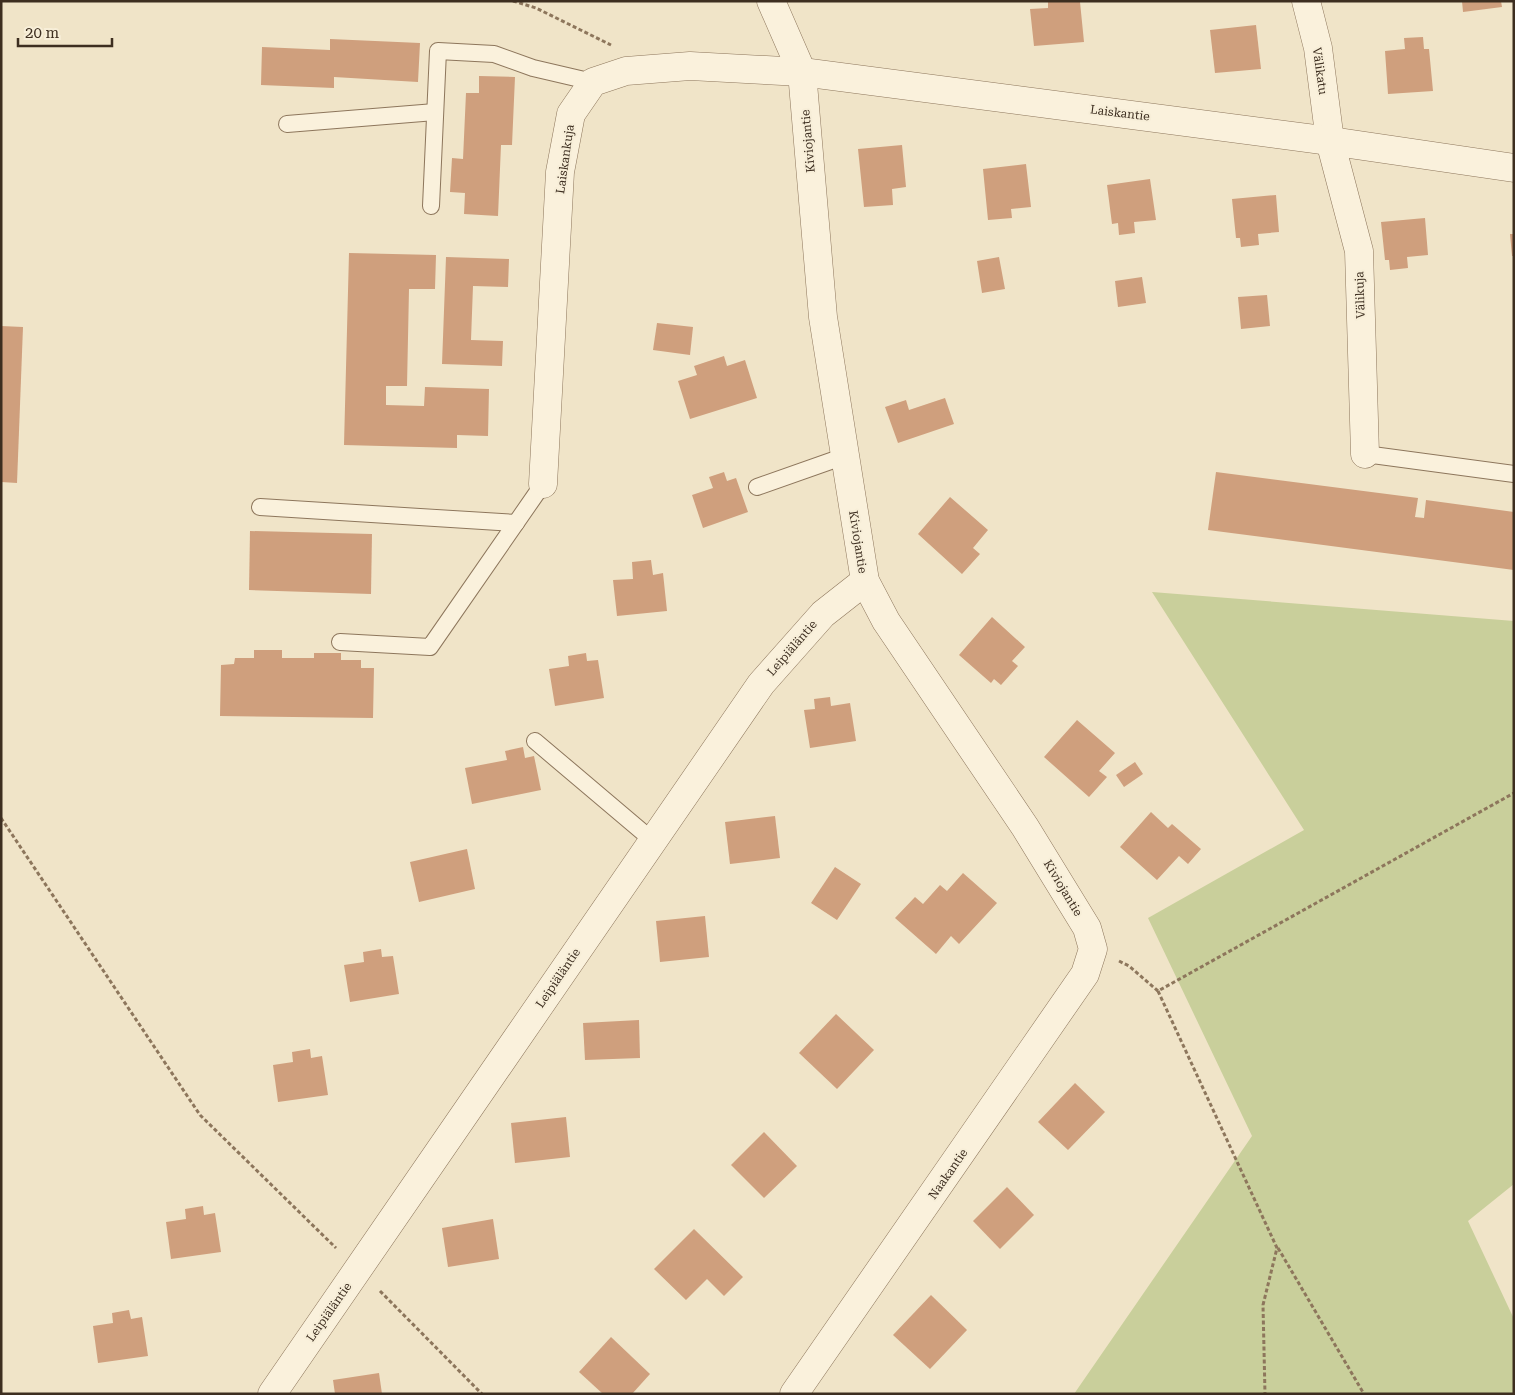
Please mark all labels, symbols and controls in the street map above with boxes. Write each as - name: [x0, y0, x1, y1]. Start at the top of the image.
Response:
- scale bar: [18, 15, 111, 47]
- text: 20 m: [25, 24, 60, 42]
- street label: Välikatu: [1310, 46, 1330, 96]
- street label: Laiskantie: [1089, 102, 1151, 124]
- street label: Kiviojantie: [798, 108, 818, 173]
- street label: Laiskankuja: [553, 123, 577, 195]
- street label: Välikuja: [1352, 271, 1368, 319]
- street label: Kiviojantie: [846, 510, 870, 575]
- street label: Leipiäläntie: [764, 617, 820, 679]
- street label: Kiviojantie: [1041, 857, 1086, 919]
- street label: Leipiäläntie: [533, 945, 583, 1010]
- street label: Naakantie: [925, 1146, 971, 1202]
- street label: Leipiäläntie: [303, 1279, 355, 1344]

